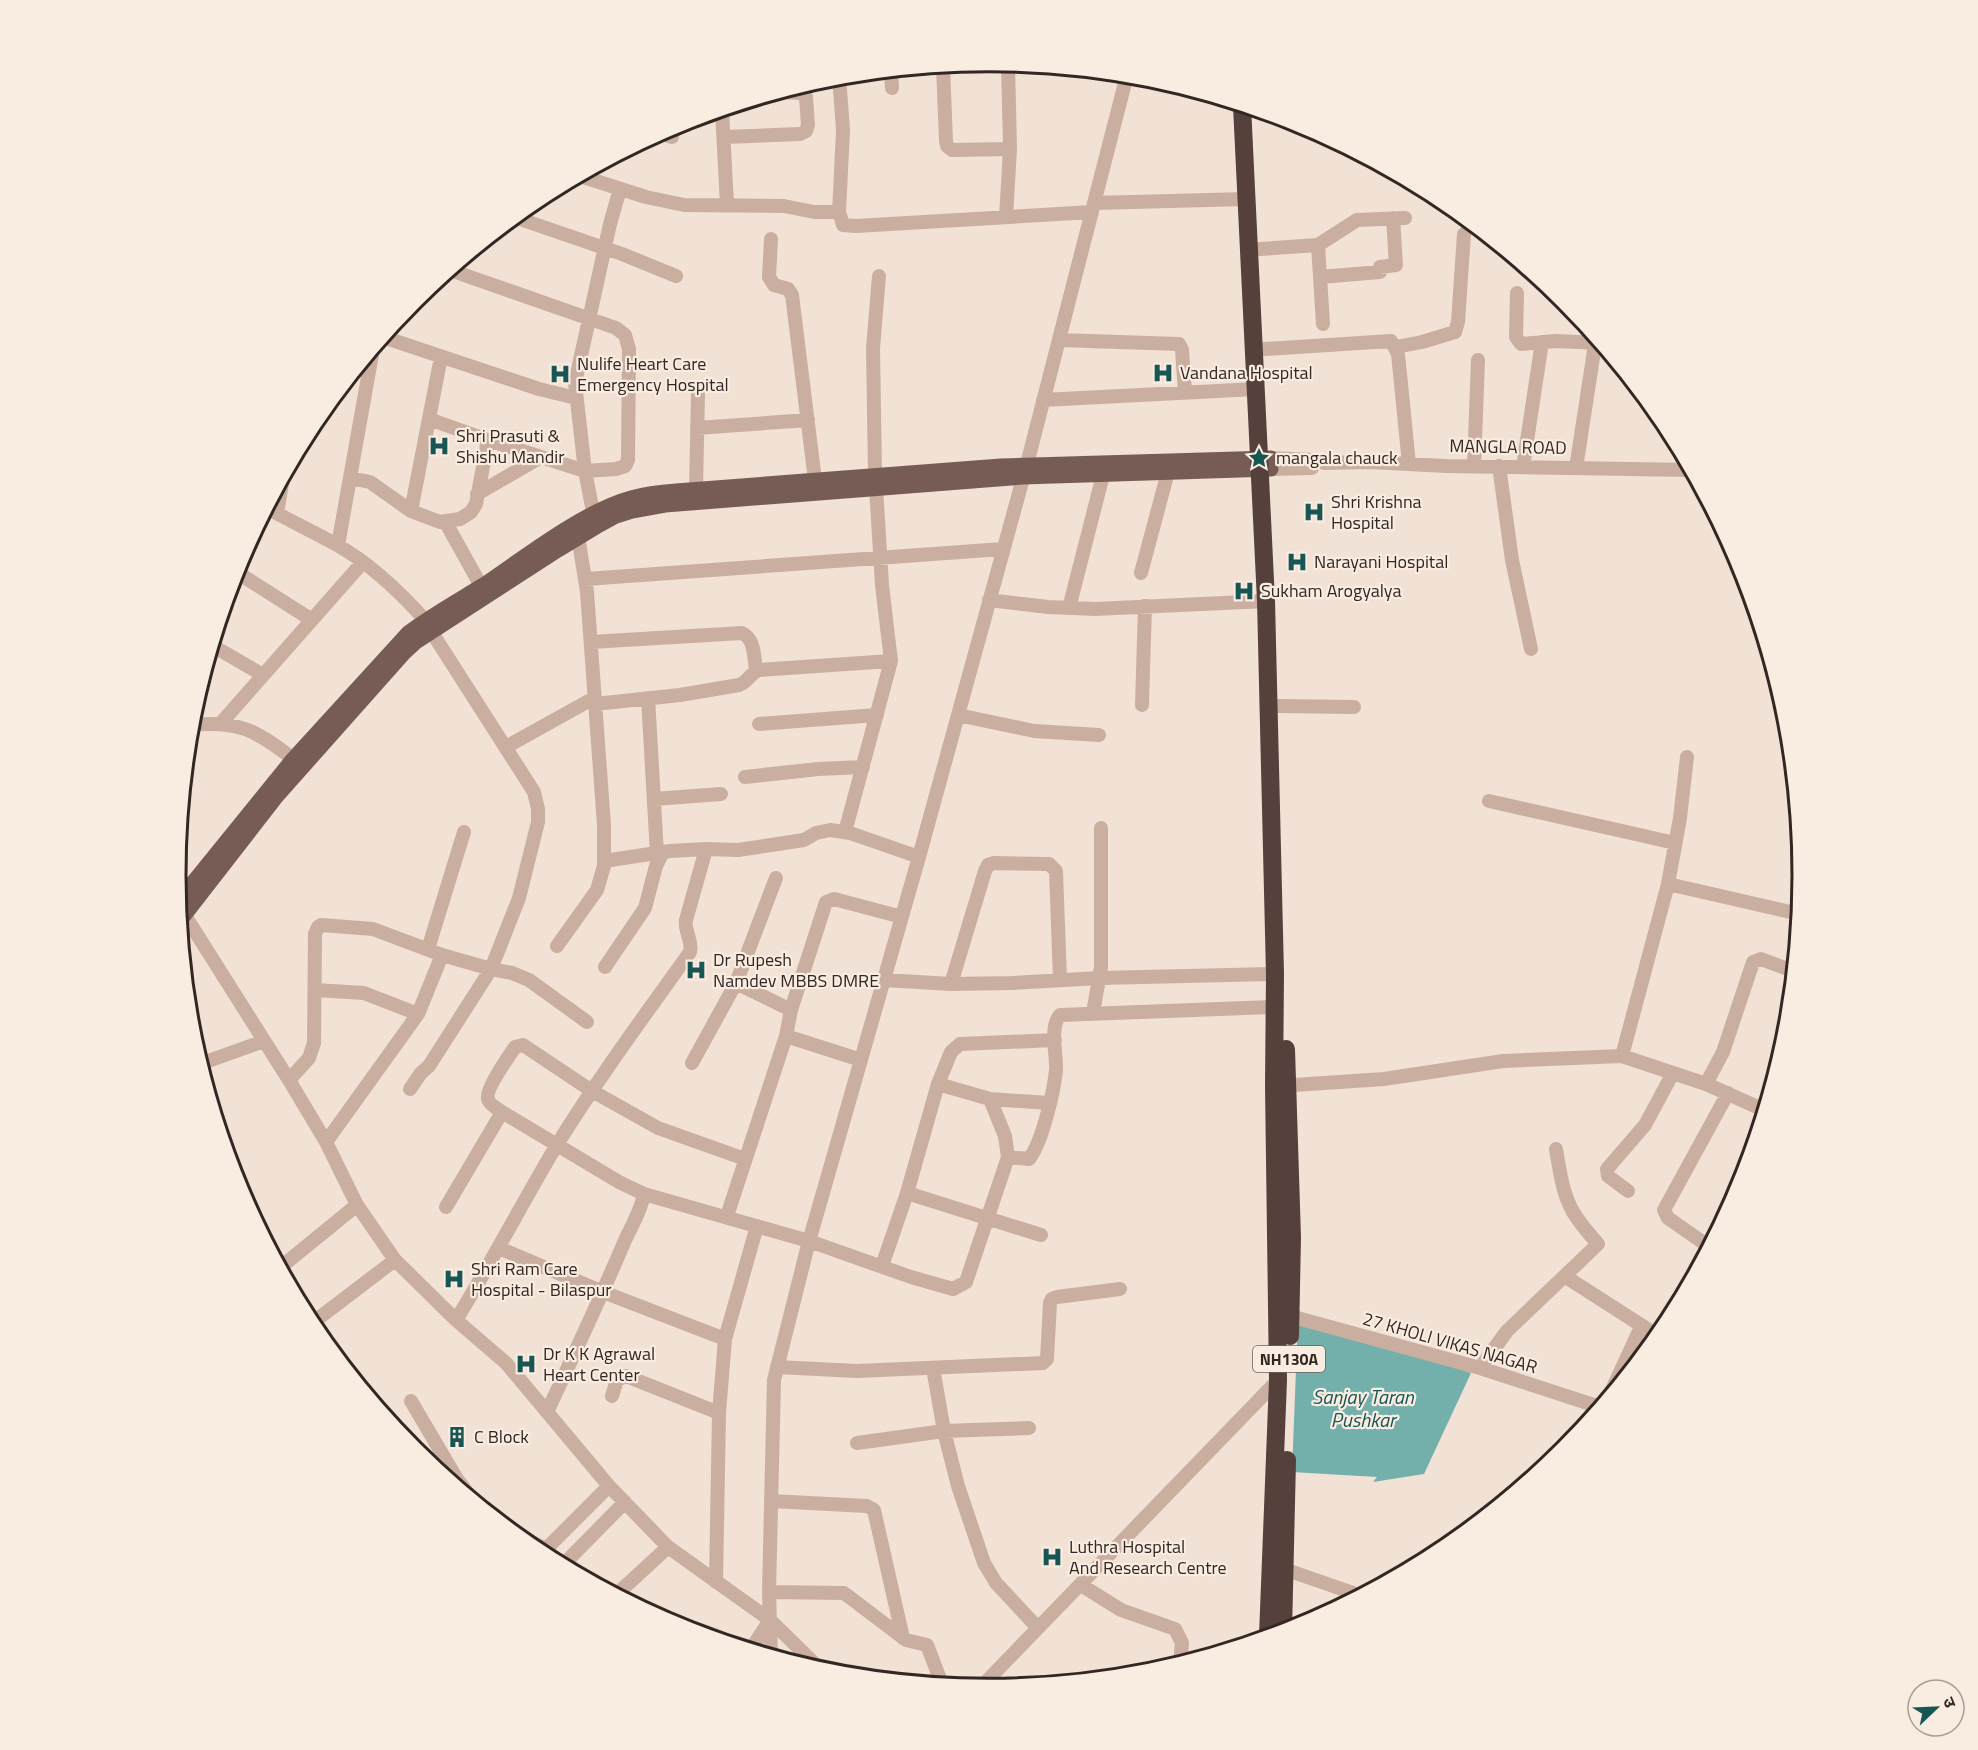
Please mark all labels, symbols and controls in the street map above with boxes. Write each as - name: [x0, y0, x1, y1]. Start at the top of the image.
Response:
- place label: Nulife Heart Care Emergency Hospital: [577, 350, 729, 398]
- place label: Vandana Hospital: [1180, 359, 1313, 386]
- hospital icon: Vandana Hospital: [1151, 361, 1175, 385]
- hospital icon: Nulife Heart Care Emergency Hospital: [548, 362, 572, 386]
- place label: Shri Prasuti & Shishu Mandir: [456, 422, 564, 470]
- street label: MANGLA ROAD: [1449, 432, 1567, 461]
- hospital icon: Shri Prasuti & Shishu Mandir: [427, 434, 451, 458]
- place label: mangala chauck: [1276, 444, 1398, 471]
- place icon: mangala chauck: [1247, 446, 1271, 470]
- place label: Shri Krishna Hospital: [1331, 488, 1422, 536]
- hospital icon: Shri Krishna Hospital: [1302, 500, 1326, 524]
- place label: Narayani Hospital: [1314, 548, 1448, 575]
- hospital icon: Narayani Hospital: [1285, 550, 1309, 574]
- place label: Sukham Arogyalya: [1261, 577, 1401, 604]
- hospital icon: Sukham Arogyalya: [1232, 579, 1256, 603]
- place label: Dr Rupesh Namdev MBBS DMRE: [713, 946, 879, 994]
- hospital icon: Dr Rupesh Namdev MBBS DMRE: [684, 958, 708, 982]
- place label: Shri Ram Care Hospital - Bilaspur: [471, 1255, 612, 1303]
- hospital icon: Shri Ram Care Hospital - Bilaspur: [442, 1267, 466, 1291]
- street label: 27 KHOLI VIKAS NAGAR: [1360, 1305, 1541, 1380]
- place label: Dr K K Agrawal Heart Center: [543, 1340, 655, 1388]
- road number: NH130A: [1253, 1346, 1325, 1372]
- hospital icon: Dr K K Agrawal Heart Center: [514, 1352, 538, 1376]
- water label: Sanjay Taran Pushkar: [1312, 1381, 1415, 1435]
- place label: C Block: [474, 1423, 529, 1450]
- building icon: C Block: [445, 1425, 469, 1449]
- place label: Luthra Hospital And Research Centre: [1069, 1533, 1227, 1581]
- hospital icon: Luthra Hospital And Research Centre: [1040, 1545, 1064, 1569]
- north arrow: [1906, 1678, 1966, 1738]
- text: उ: [1937, 1693, 1963, 1712]

